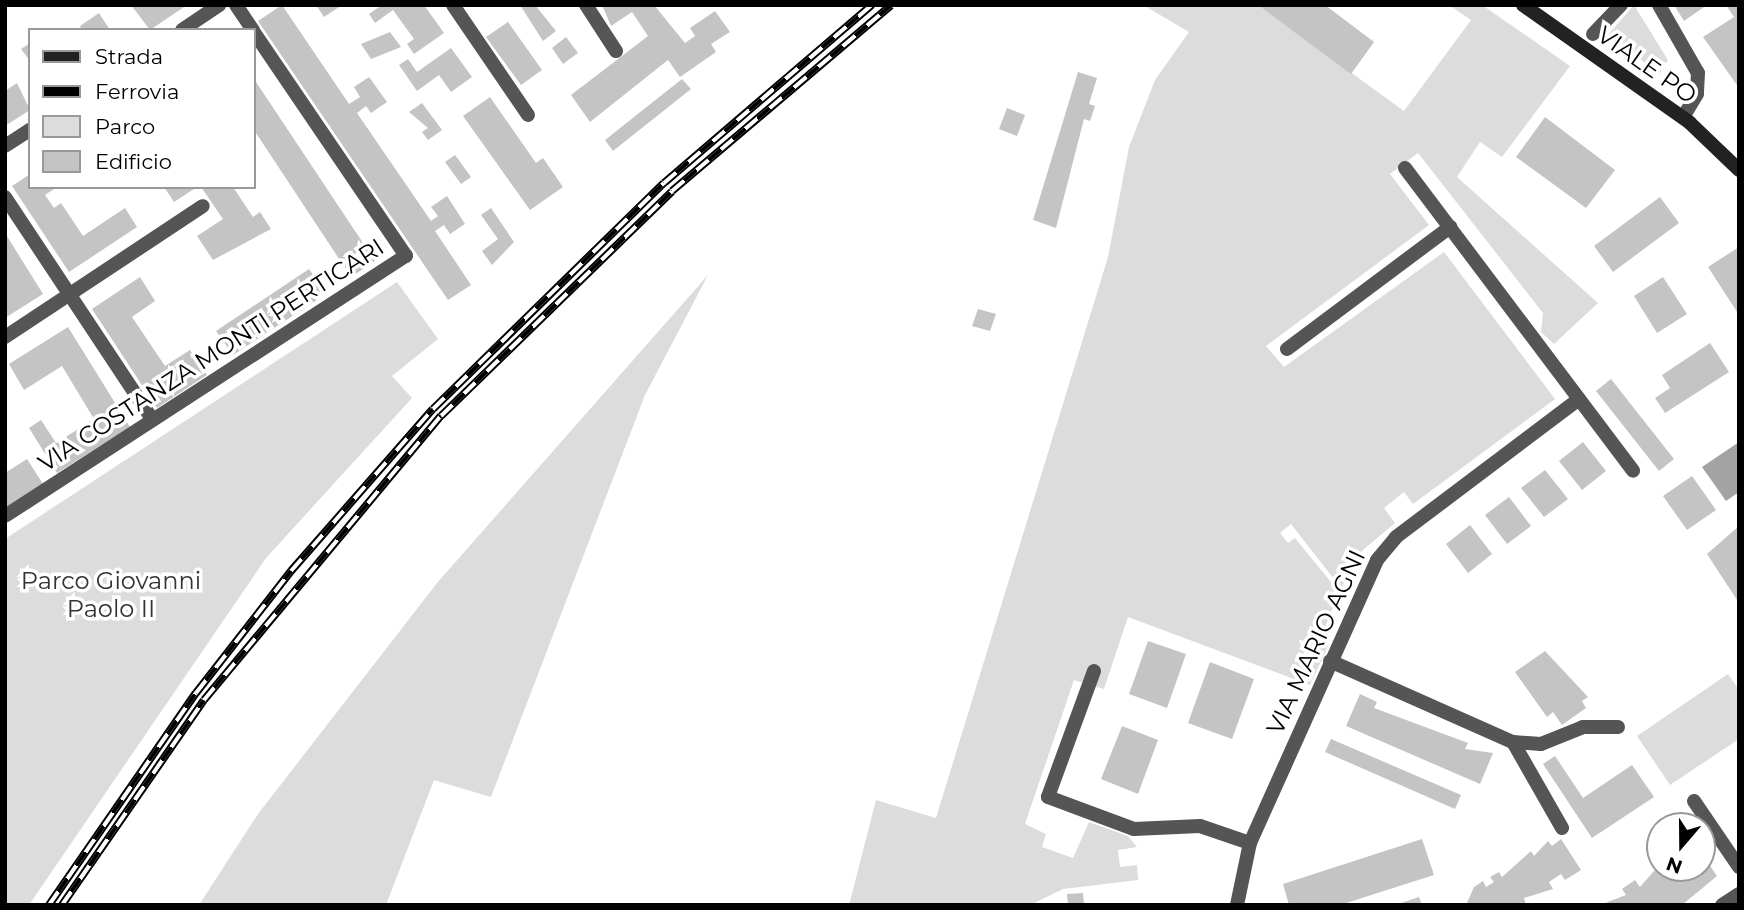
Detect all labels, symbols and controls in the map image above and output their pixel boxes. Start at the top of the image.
street label: VIALE PO [1592,20,1702,110]
legend [28,28,256,189]
text: Strada [95,44,163,69]
text: Ferrovia [95,79,179,104]
text: Parco [95,114,155,139]
text: Edificio [95,149,172,174]
street label: VIA COSTANZA MONTI PERTICARI [33,232,389,478]
street label: VIA MARIO AGNI [1261,545,1371,739]
park label: Parco Giovanni Paolo II [21,567,201,623]
north arrow [1646,812,1716,882]
text: N [1663,852,1685,879]

